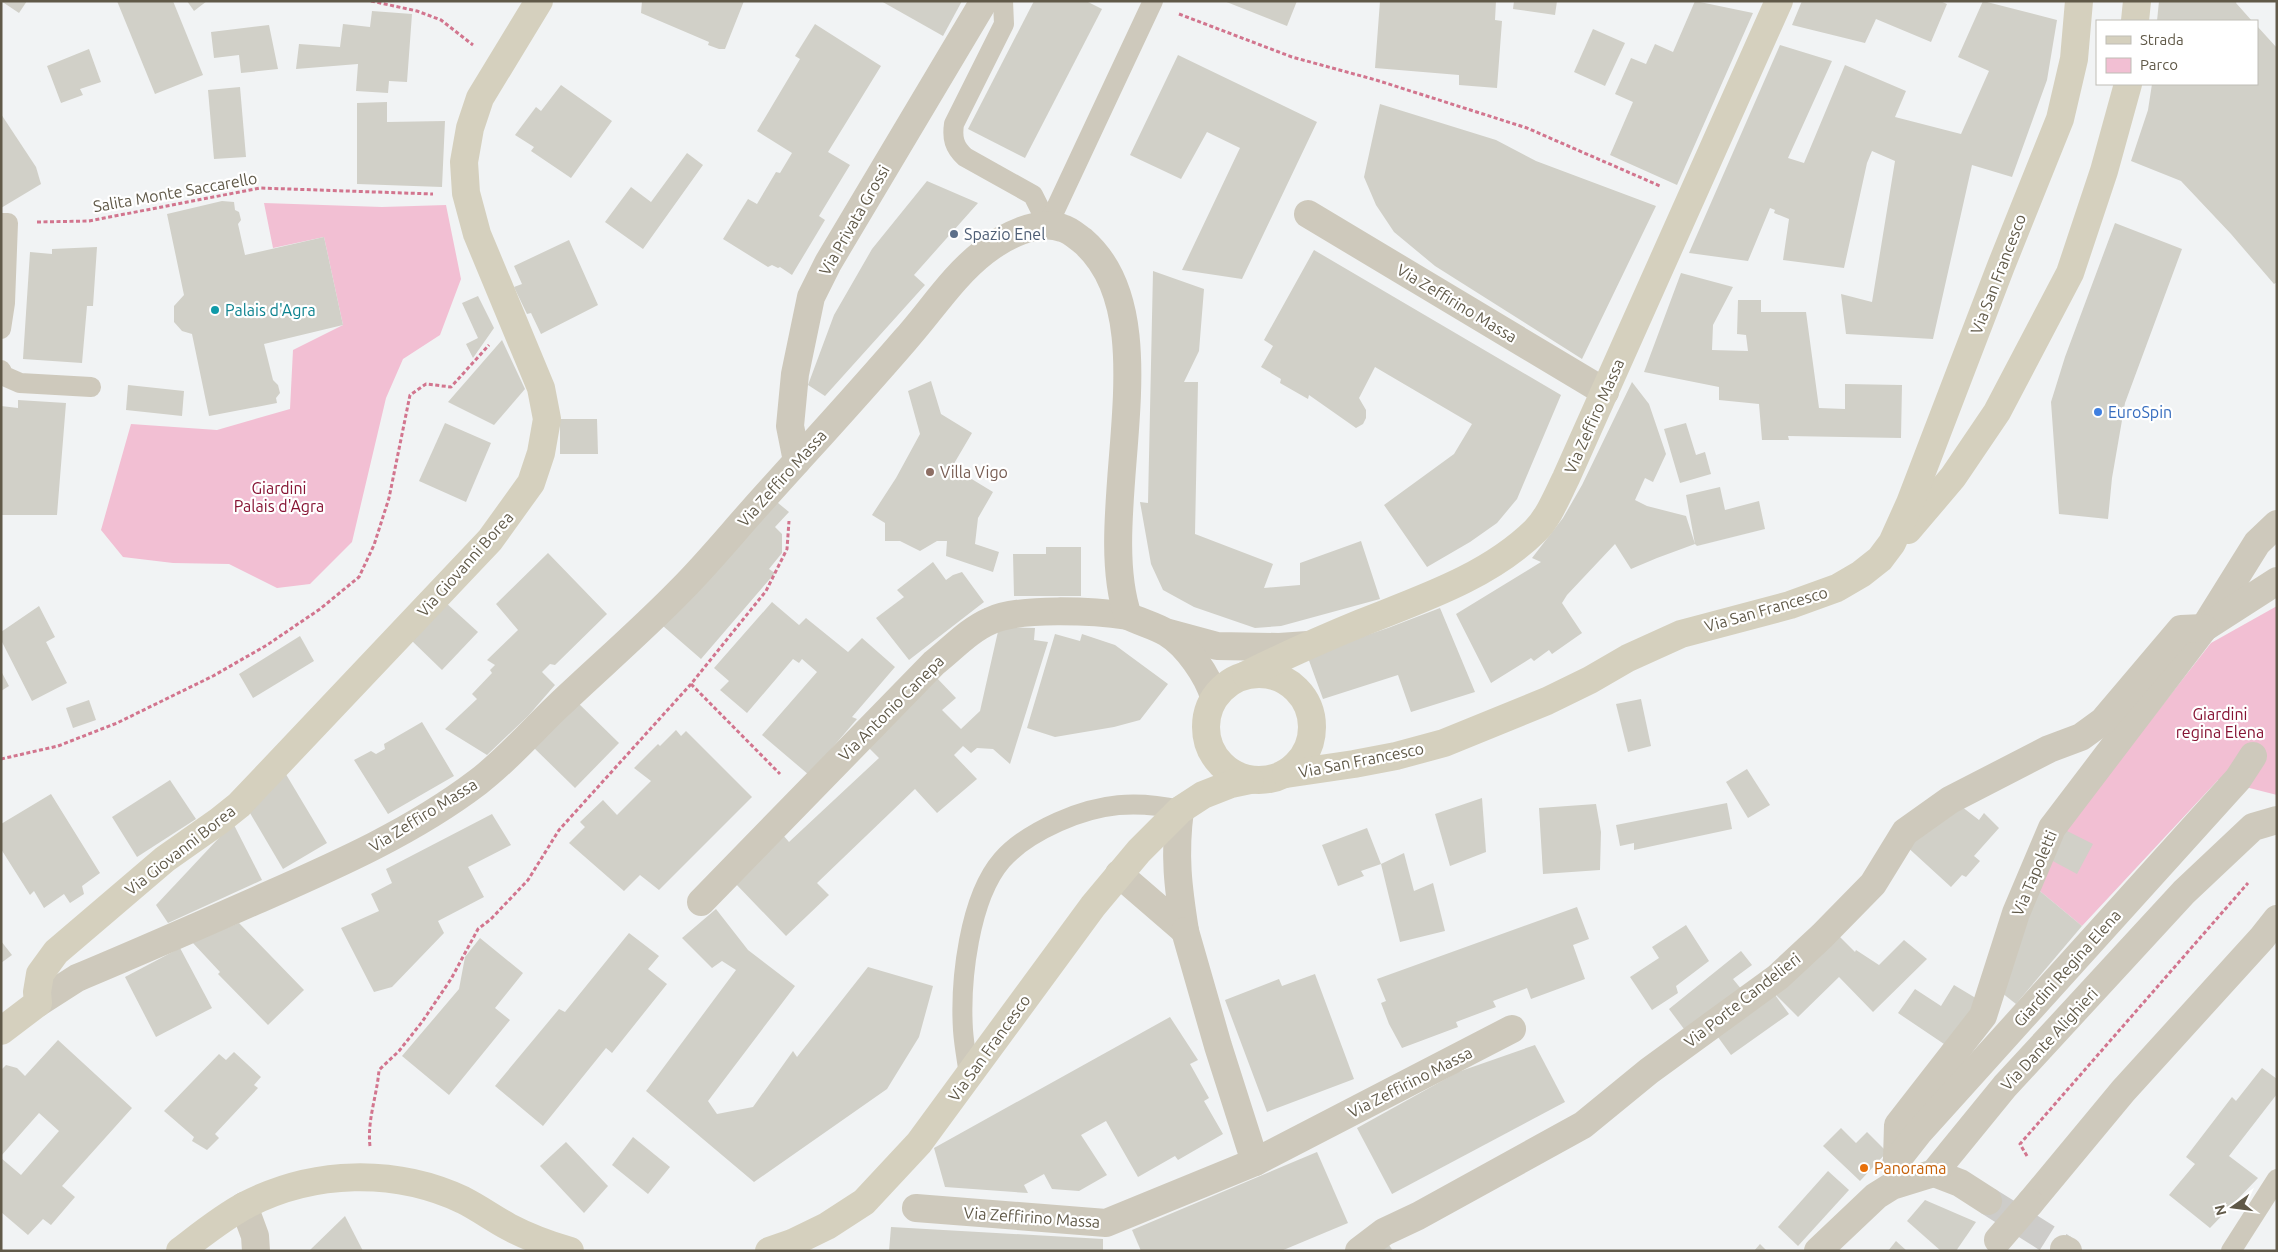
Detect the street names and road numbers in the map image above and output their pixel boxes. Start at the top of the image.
street label: Via Privata Grossi [815,162,893,278]
street label: Salita Monte Saccarello [92,169,258,215]
street label: Via San Francesco [1967,211,2029,337]
street label: Via Zeffirino Massa [1394,260,1520,346]
street label: Via Zeffiro Massa [1561,356,1627,476]
street label: Via Zeffiro Massa [734,426,830,530]
street label: Via Giovanni Borea [413,508,517,620]
street label: Via San Francesco [1702,583,1830,635]
street label: Via Antonio Canepa [835,652,947,764]
street label: Via San Francesco [1297,739,1425,781]
street label: Via Zeffiro Massa [366,775,480,855]
street label: Via Giovanni Borea [121,801,239,899]
street label: Via Tapoletti [2008,828,2060,918]
street label: Giardini Regina Elena [2010,906,2124,1030]
street label: Via Porte Candelieri [1680,949,1804,1051]
street label: Via Dante Alighieri [1997,984,2101,1094]
street label: Via San Francesco [944,991,1034,1105]
street label: Via Zeffirino Massa [1345,1043,1475,1121]
street label: Via Zeffirino Massa [963,1203,1101,1231]

